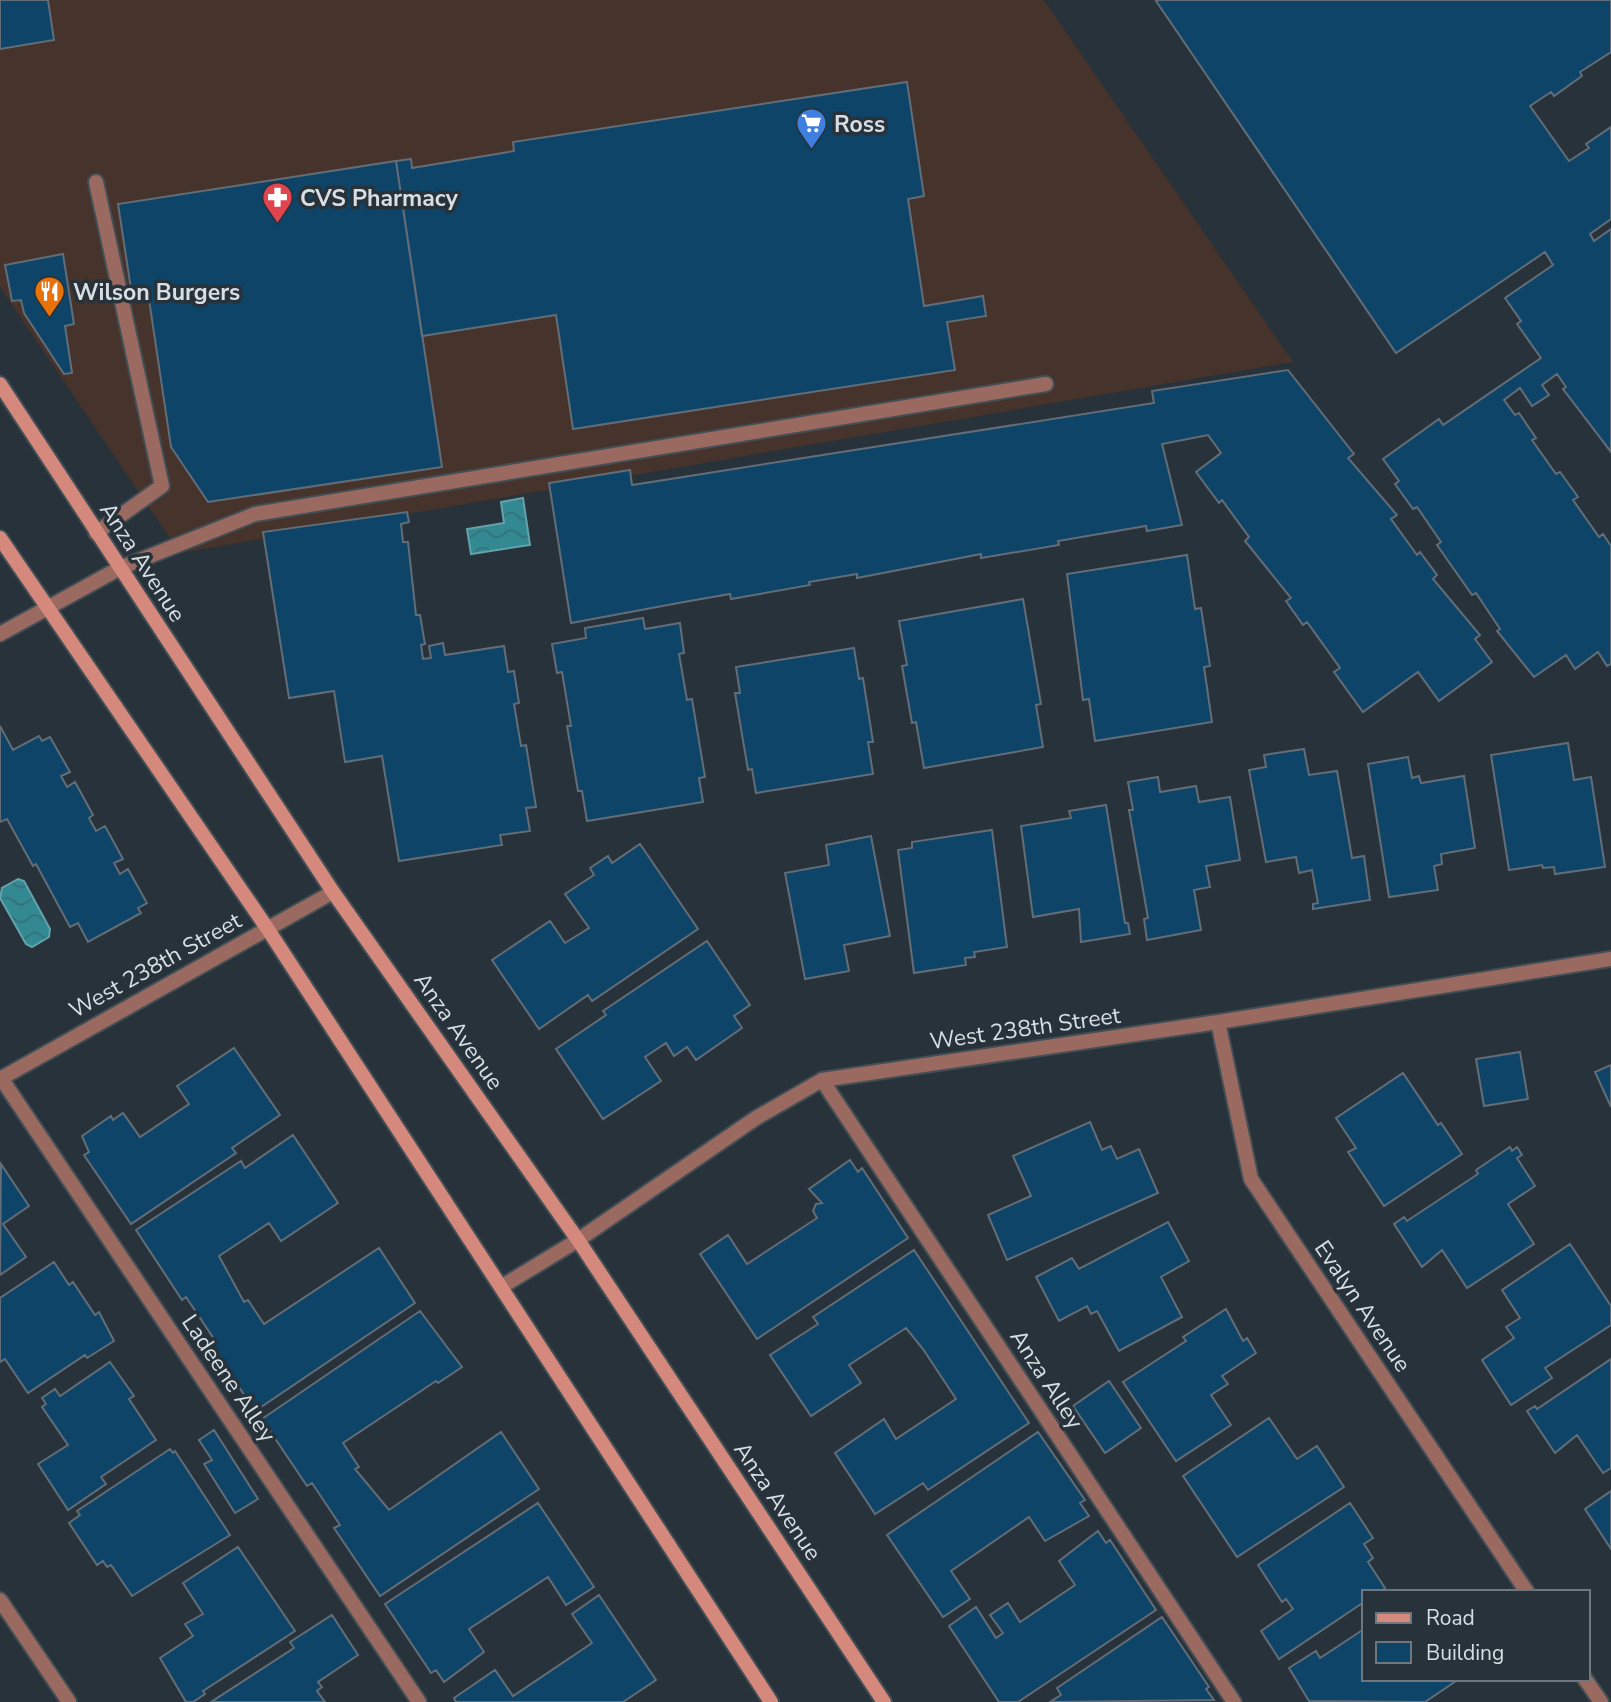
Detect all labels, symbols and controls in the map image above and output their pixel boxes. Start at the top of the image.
supermarket icon: Ross [794,107,828,151]
place label: Ross [834,109,885,140]
pharmacy icon: CVS Pharmacy [260,181,294,225]
place label: CVS Pharmacy [300,183,459,214]
restaurant icon: Wilson Burgers [33,275,67,319]
place label: Wilson Burgers [73,277,240,308]
street label: Anza Avenue [92,496,193,628]
street label: West 238th Street [64,905,248,1026]
street label: Anza Avenue [407,966,511,1096]
street label: West 238th Street [928,1000,1123,1057]
street label: Evalyn Avenue [1307,1234,1418,1378]
street label: Ladeene Alley [174,1308,283,1448]
street label: Anza Alley [1003,1324,1090,1435]
street label: Anza Avenue [727,1436,829,1567]
legend [1362,1590,1590,1681]
text: Road [1426,1604,1475,1632]
text: Building [1426,1639,1504,1667]

